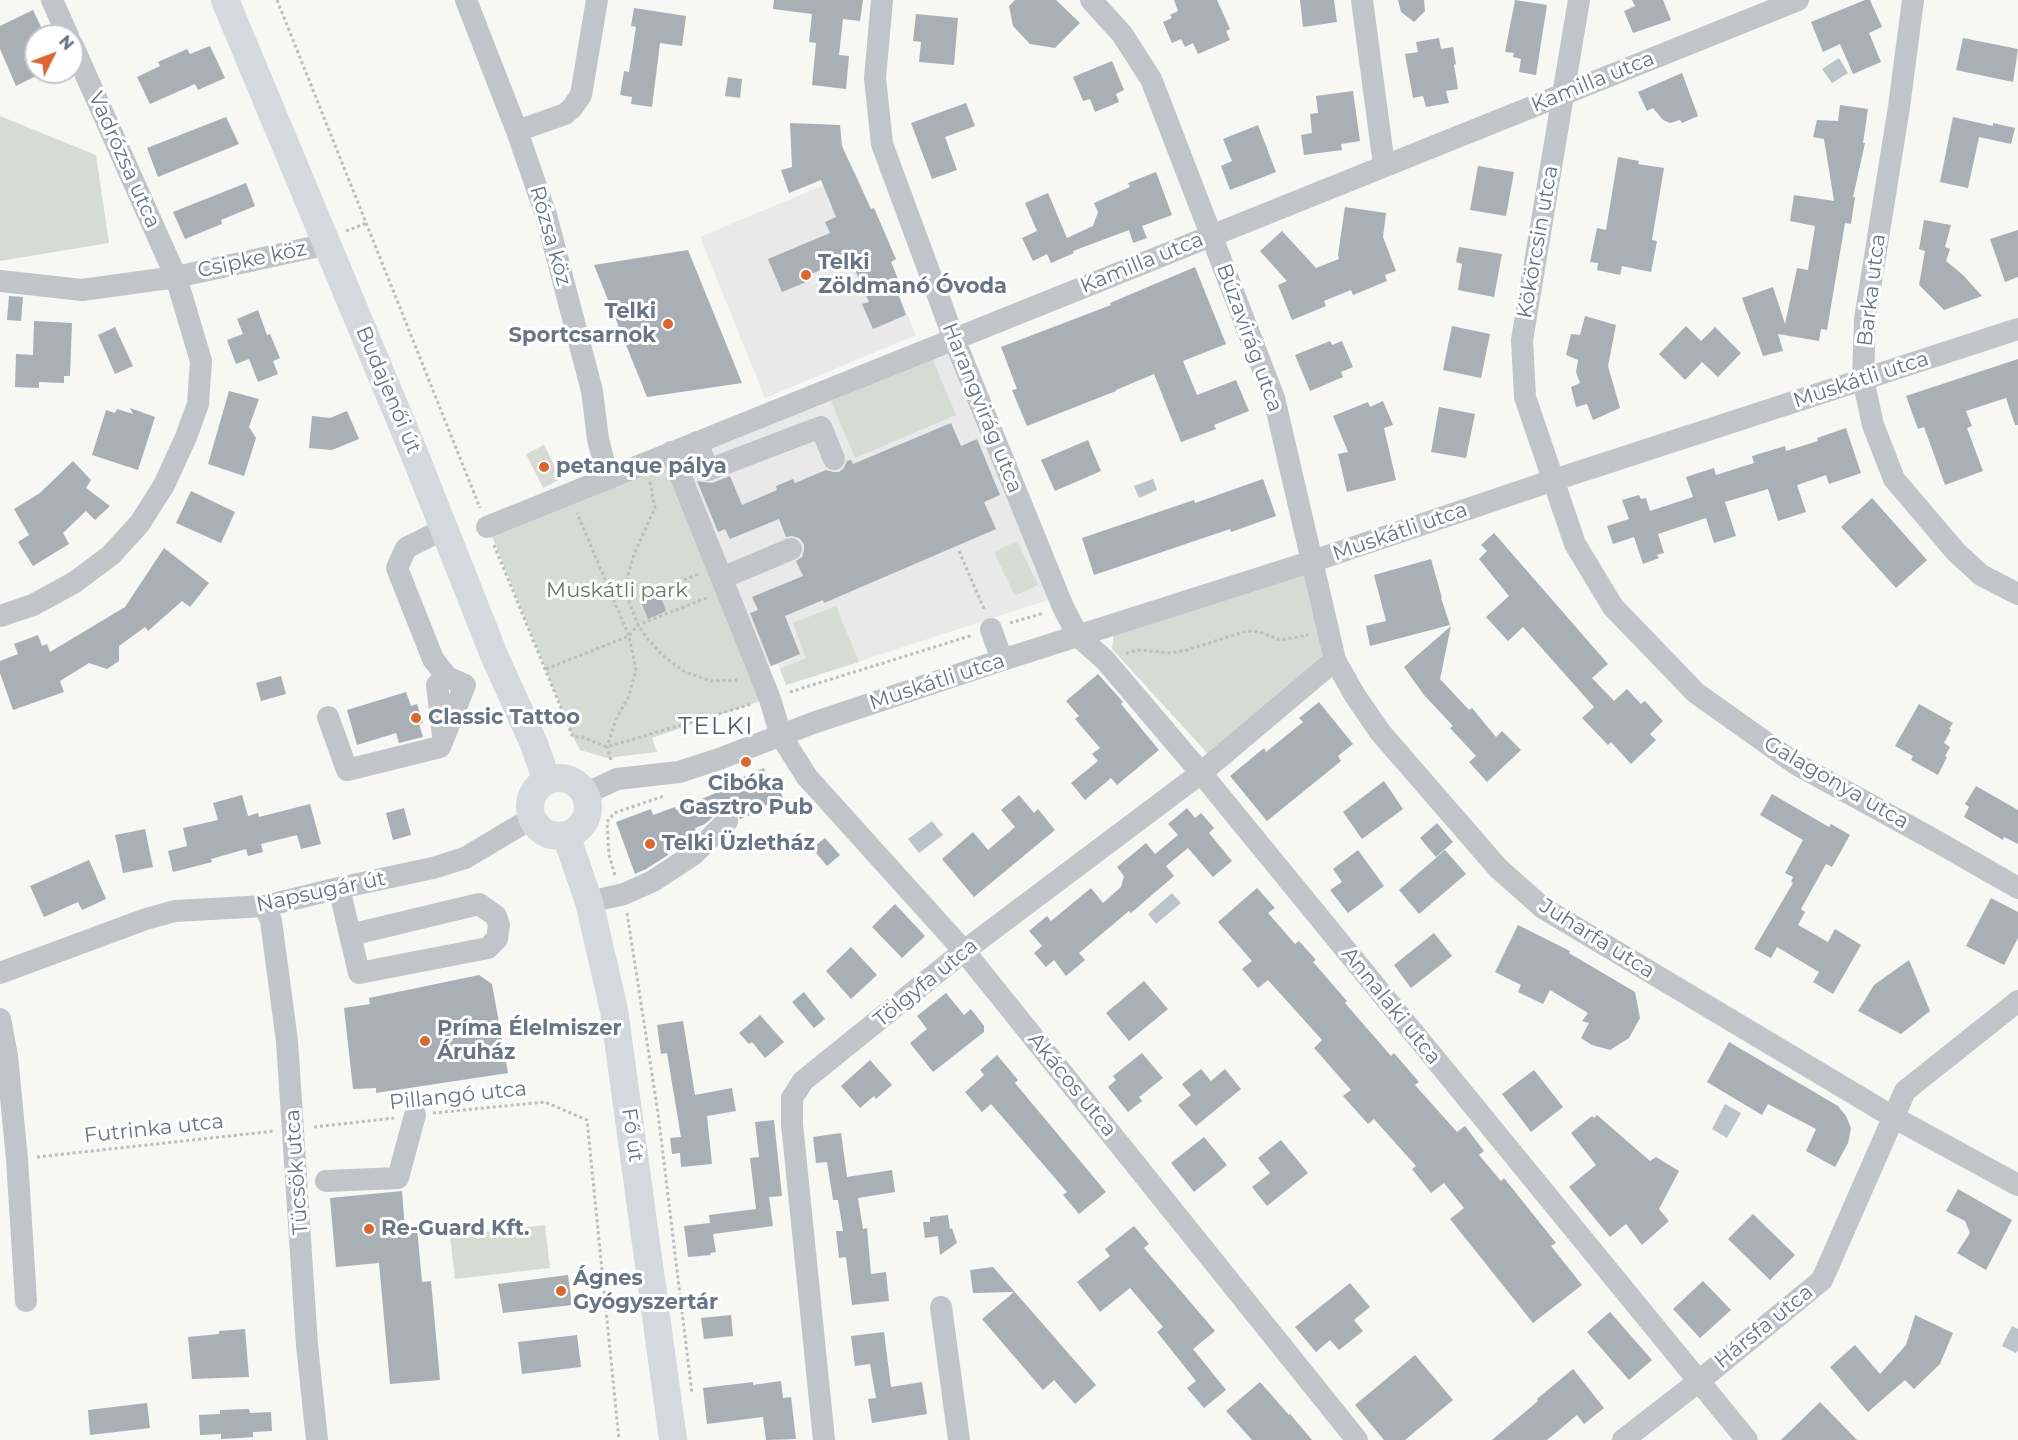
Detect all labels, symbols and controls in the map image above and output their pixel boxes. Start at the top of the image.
north arrow [24,24,84,84]
text: N [55,32,78,54]
street label: Kamilla utca [1528,46,1658,118]
street label: Vadrózsa utca [83,88,165,232]
street label: Kökörcsin utca [1512,164,1564,320]
street label: Rózsa köz [524,183,576,289]
street label: Kamilla utca [1077,227,1207,299]
street label: Barka utca [1853,232,1891,348]
street label: Csipke köz [195,236,309,284]
place label: Telki Zöldmanó Óvoda [818,250,1007,300]
street label: Búzavirág utca [1210,260,1288,416]
marker: Telki Zöldmanó Óvoda [799,268,813,282]
place label: Telki Sportcsarnok [509,299,656,349]
marker: Telki Sportcsarnok [661,317,675,331]
street label: Harangvirág utca [936,319,1028,497]
street label: Budajenői út [350,322,426,458]
street label: Muskátli utca [1790,346,1932,414]
place label: petanque pálya [556,454,727,480]
marker: petanque pálya [537,460,551,474]
street label: Muskátli utca [1329,497,1471,567]
park label: Muskátli park [546,578,688,604]
street label: Muskátli utca [866,648,1008,716]
place label: Classic Tattoo [428,705,580,731]
marker: Classic Tattoo [409,711,423,725]
district label: TELKI [678,713,754,741]
street label: Galagonya utca [1759,731,1913,835]
marker: Cibóka Gasztro Pub [739,755,753,769]
place label: Cibóka Gasztro Pub [679,771,813,821]
place label: Telki Üzletház [662,831,815,857]
marker: Telki Üzletház [643,837,657,851]
street label: Napsugár út [254,866,388,918]
street label: Juharfa utca [1535,894,1659,984]
street label: Tölgyfa utca [869,933,983,1033]
street label: Annalaki utca [1336,942,1446,1070]
place label: Príma Élelmiszer Áruház [437,1016,621,1066]
street label: Akácos utca [1022,1028,1122,1142]
marker: Príma Élelmiszer Áruház [418,1034,432,1048]
street label: Pillangó utca [388,1076,528,1116]
street label: Fő út [616,1106,648,1164]
street label: Tücsök utca [280,1108,314,1236]
street label: Futrinka utca [83,1109,225,1149]
place label: Re-Guard Kft. [381,1216,530,1242]
marker: Re-Guard Kft. [362,1222,376,1236]
place label: Ágnes Gyógyszertár [573,1266,718,1316]
street label: Hársfa utca [1710,1280,1818,1374]
marker: Ágnes Gyógyszertár [554,1284,568,1298]

